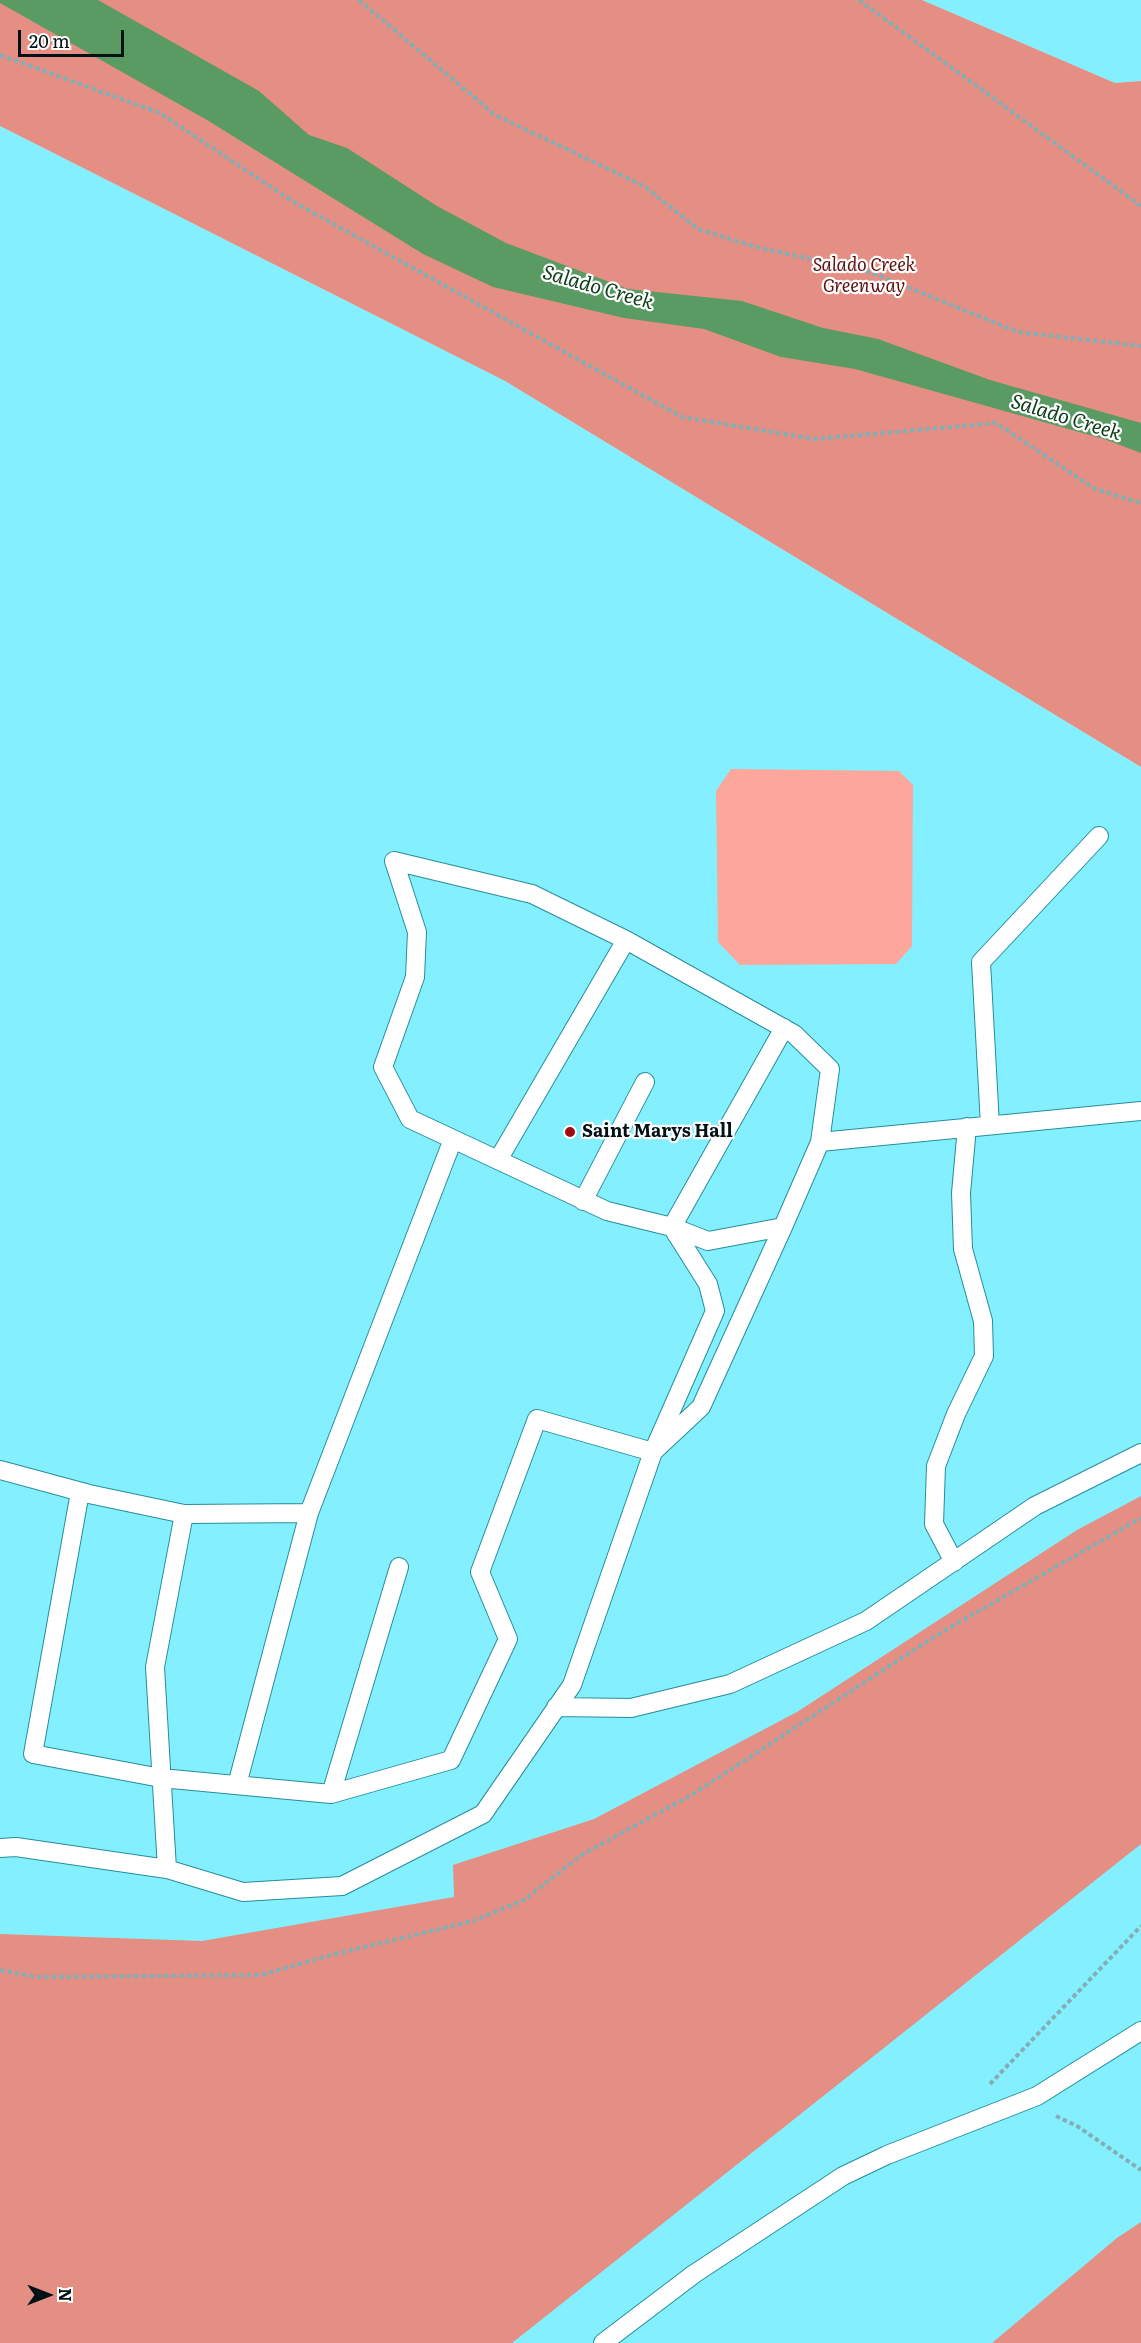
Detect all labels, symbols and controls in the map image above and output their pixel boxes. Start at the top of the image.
scale bar [21,18,128,56]
text: 20 m [29,27,70,54]
park label: Salado Creek Greenway [813,255,915,298]
water label: Salado Creek [540,261,656,315]
water label: Salado Creek [1008,390,1124,446]
place label: Saint Marys Hall [582,1121,733,1143]
marker: Saint Marys Hall [563,1125,577,1139]
north arrow [18,2265,78,2325]
text: N [54,2288,78,2302]

